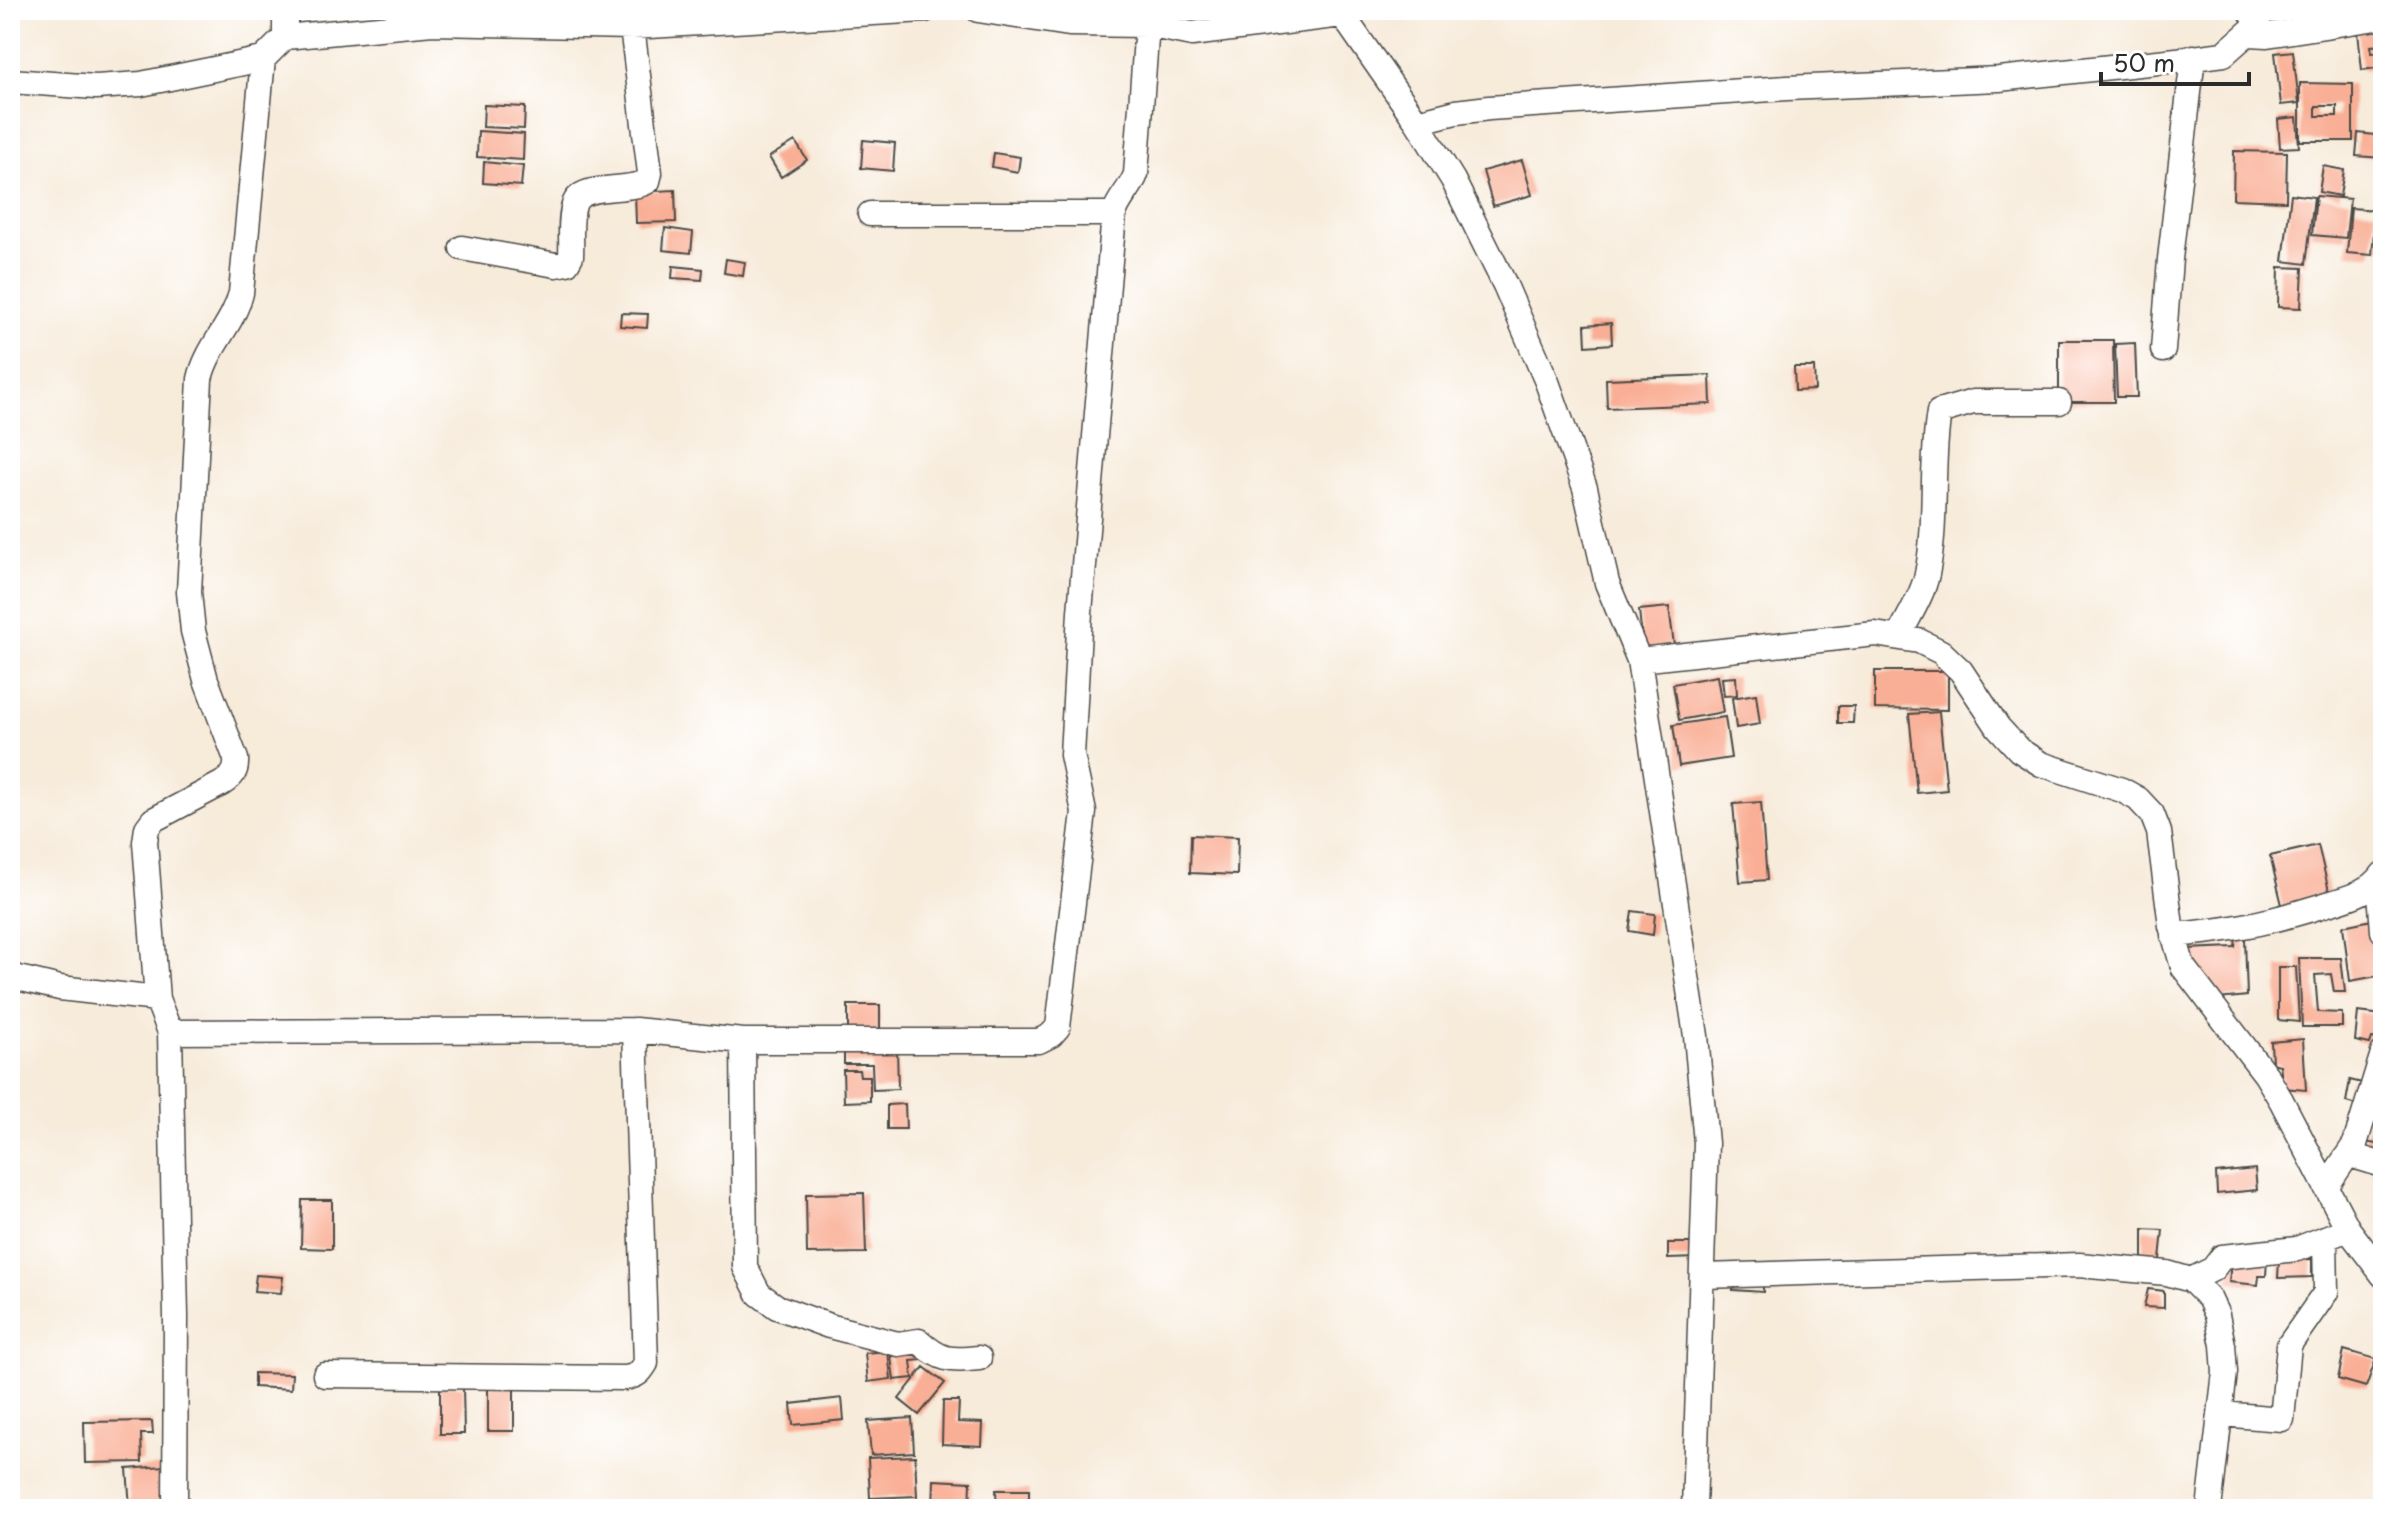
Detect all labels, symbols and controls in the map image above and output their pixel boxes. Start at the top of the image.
scale bar [2101,36,2249,86]
text: 50 m [2113,44,2175,80]

